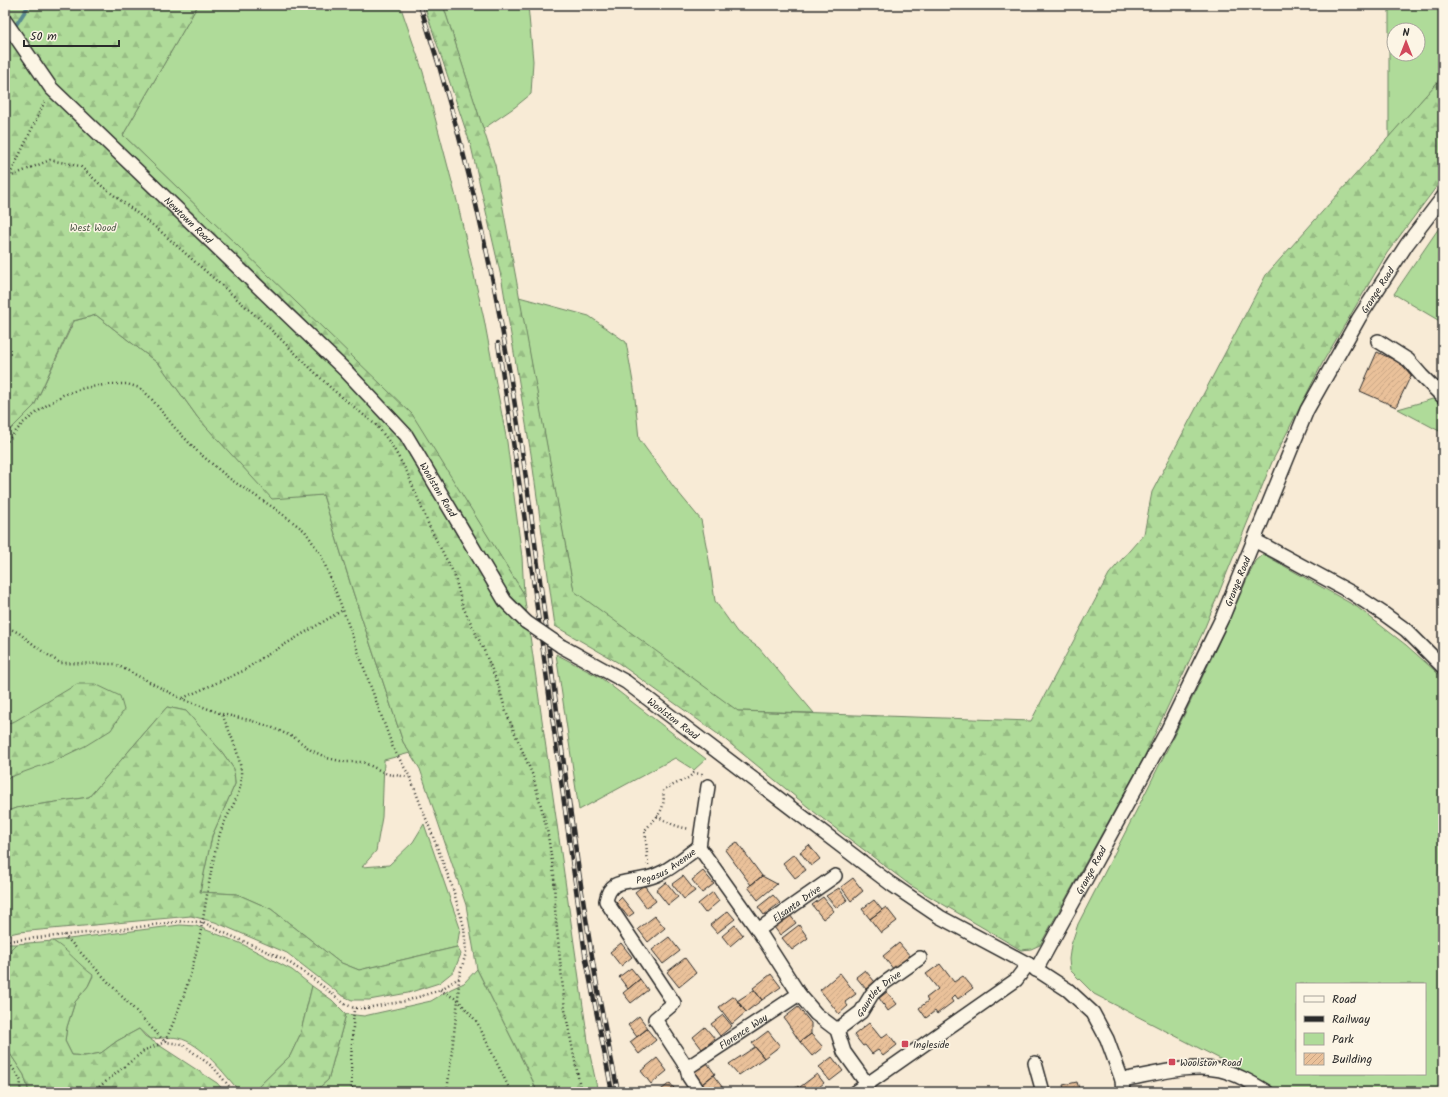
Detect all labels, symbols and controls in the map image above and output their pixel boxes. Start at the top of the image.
scale bar [24,22,119,48]
north arrow [1386,22,1426,62]
text: N [1403,24,1410,42]
text: 50 m [30,27,57,46]
street label: Newtown Road [160,193,217,249]
park label: West Wood [70,220,117,236]
street label: Grange Road [1357,263,1400,317]
street label: Woolston Road [415,459,461,521]
street label: Grange Road [1221,553,1256,609]
street label: Woolston Road [644,694,703,745]
street label: Grange Road [1072,843,1112,898]
street label: Pegasus Avenue [635,844,700,889]
street label: Elsanta Drive [769,881,825,926]
street label: Gauntlet Drive [853,966,905,1022]
legend [1296,983,1426,1075]
text: Road [1332,990,1357,1009]
street label: Florence Way [716,1010,771,1054]
text: Railway [1332,1010,1370,1029]
text: Park [1332,1030,1354,1049]
place label: Ingleside [913,1037,950,1053]
marker: Ingleside [900,1039,910,1049]
text: Building [1332,1050,1372,1069]
place label: Woolston Road [1180,1055,1242,1071]
marker: Woolston Road [1167,1057,1177,1067]

